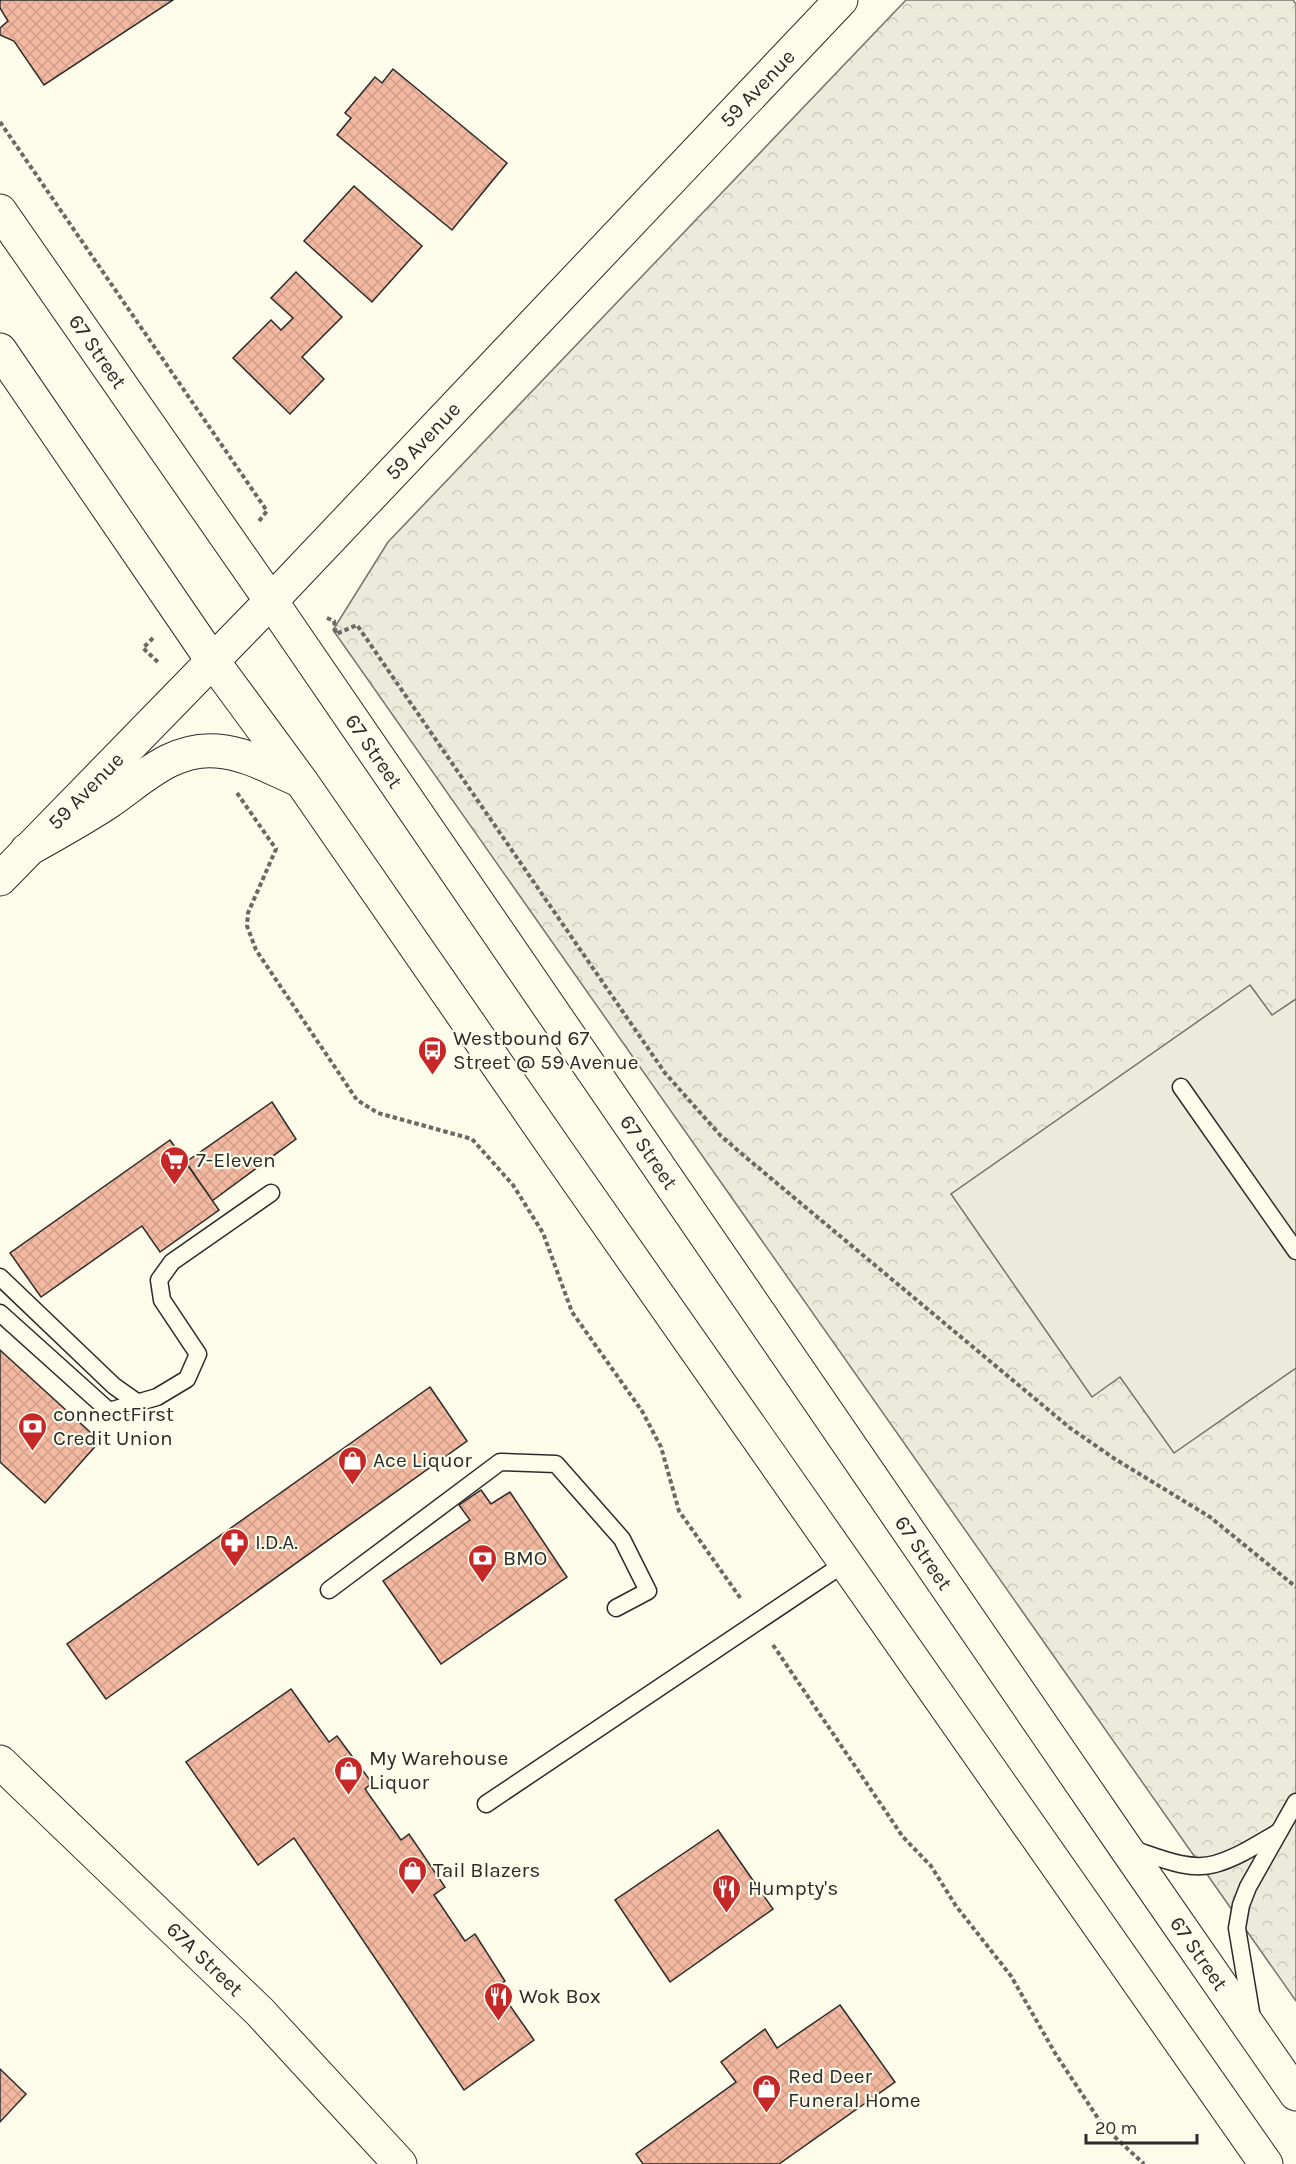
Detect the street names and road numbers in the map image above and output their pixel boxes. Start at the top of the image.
street label: 59 Avenue [715,44,800,132]
street label: 67 Street [64,310,132,393]
street label: 59 Avenue [380,397,465,485]
street label: 67 Street [340,710,408,793]
street label: 59 Avenue [43,747,129,834]
street label: 67 Street [615,1110,683,1194]
street label: 67 Street [890,1511,957,1595]
street label: 67 Street [1165,1912,1233,1995]
street label: 67A Street [162,1917,248,2001]

